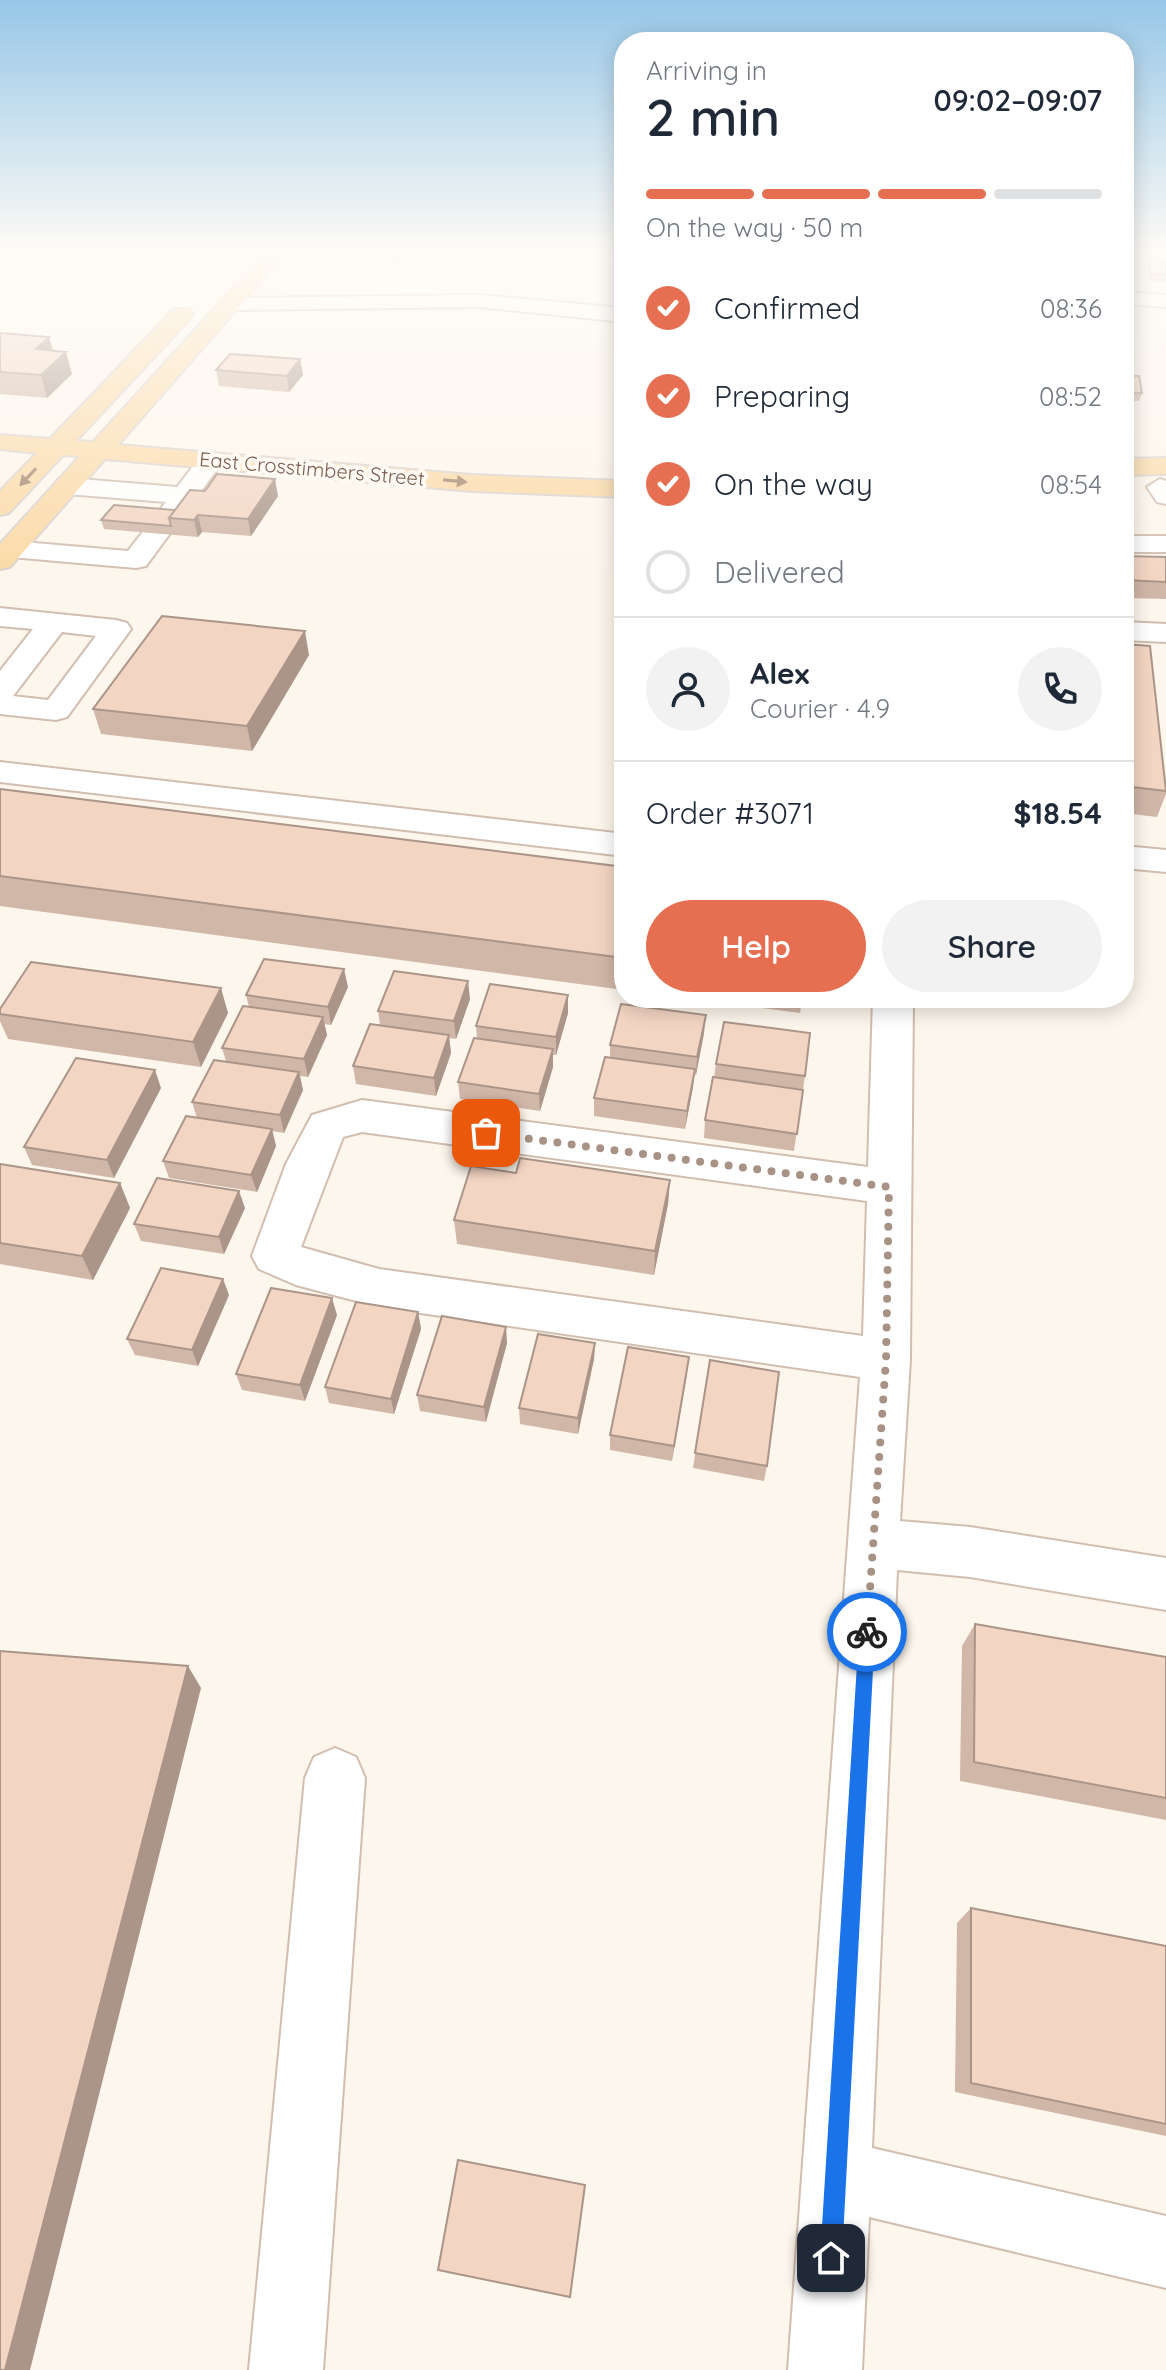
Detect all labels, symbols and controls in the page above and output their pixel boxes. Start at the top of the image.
text: Arriving in [646,54,767,87]
text: 09:02–09:07 [933,81,1102,119]
text: 2 min [646,84,780,149]
text: On the way · 50 m [646,211,863,244]
icon: check [646,286,690,330]
text: Confirmed [714,289,860,327]
text: 08:36 [1040,292,1102,325]
icon: check [646,374,690,418]
text: Preparing [714,377,850,415]
text: 08:52 [1039,380,1102,413]
street label: East Crosstimbers Street [198,446,426,491]
icon: check [646,462,690,506]
text: On the way [714,465,873,503]
one-way arrow [19,467,37,486]
text: 08:54 [1040,468,1102,501]
one-way arrow [443,475,468,488]
text: Delivered [714,553,845,591]
button: person [646,647,730,731]
button: phone [1018,647,1102,731]
text: Alex [750,654,809,692]
text: Courier · 4.9 [750,692,890,725]
text: Order #3071 [646,794,814,832]
text: $18.54 [1014,794,1102,832]
button: Help [646,900,866,992]
button: Share [882,900,1102,992]
pin [452,1099,520,1167]
icon: bag [464,1111,508,1155]
courier [827,1592,907,1672]
icon: bike [845,1610,889,1654]
pin [797,2224,865,2292]
icon: home [809,2236,853,2280]

